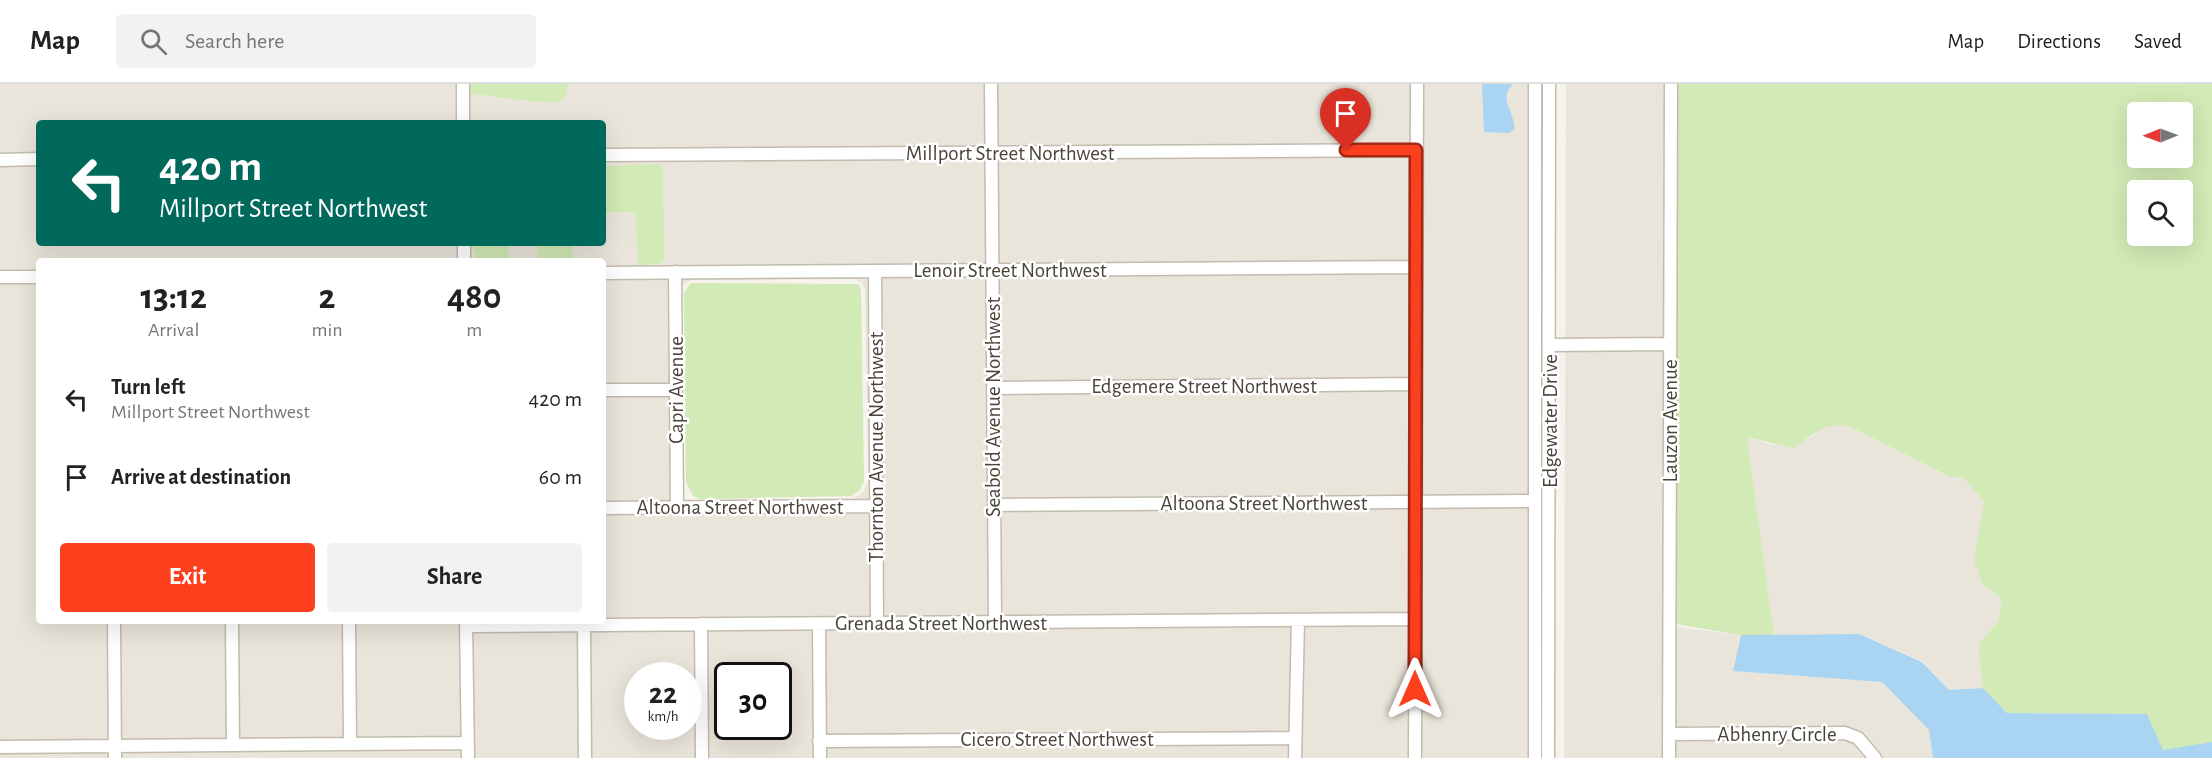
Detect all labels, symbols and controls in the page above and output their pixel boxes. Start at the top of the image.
search box [116,14,536,68]
icon: search [137,25,170,58]
text: Map [30,27,80,55]
text: Search here [185,30,284,52]
text: Map [1948,31,1984,52]
text: Directions [2017,31,2101,52]
text: Saved [2134,31,2182,52]
pin [1320,88,1371,150]
icon: arrive [1329,97,1362,130]
north arrow [2127,102,2193,168]
map controls [2127,102,2193,246]
street label: Millport Street Northwest [906,143,1115,164]
icon: left [60,144,138,222]
text: 420 m [159,146,262,188]
button: search [2127,180,2193,246]
text: Millport Street Northwest [159,195,427,222]
street label: Lenoir Street Northwest [913,260,1107,281]
text: 13:12 [140,279,207,315]
text: 2 [319,279,335,315]
text: 480 [447,279,502,315]
street label: Seabold Avenue Northwest [983,297,1004,517]
text: Arrival [148,320,199,340]
text: min [311,320,343,340]
text: m [466,320,482,340]
street label: Thornton Avenue Northwest [866,332,887,562]
street label: Capri Avenue [666,336,687,444]
street label: Edgewater Drive [1540,354,1561,488]
street label: Lauzon Avenue [1660,359,1681,483]
text: Turn left [111,376,185,398]
street label: Edgemere Street Northwest [1091,376,1317,397]
icon: left [60,383,93,416]
text: 420 m [529,388,582,410]
text: Millport Street Northwest [111,402,310,422]
icon: arrive [60,461,93,494]
text: Arrive at destination [111,466,291,488]
text: 60 m [539,466,582,488]
street label: Altoona Street Northwest [1160,493,1368,514]
street label: Altoona Street Northwest [636,497,844,518]
button: Exit [60,543,315,612]
button: Share [327,543,582,612]
street label: Grenada Street Northwest [835,613,1047,634]
position arrow [1383,657,1447,721]
speed limit sign: 30 [714,662,792,740]
text: 22 [649,679,677,709]
text: km/h [648,709,678,724]
street label: Abhenry Circle [1717,724,1837,745]
street label: Cicero Street Northwest [960,729,1154,750]

